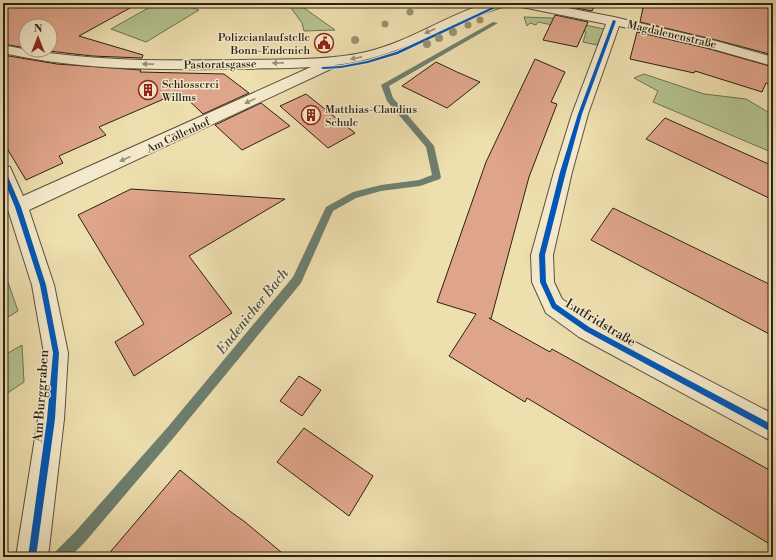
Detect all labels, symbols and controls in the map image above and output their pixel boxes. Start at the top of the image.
north arrow [18,18,58,58]
street label: Magdalenenstraße [626,18,718,52]
text: N [34,22,43,36]
one-way arrow [424,28,436,34]
place label: Polizeianlaufstelle Bonn-Endenich [218,31,310,58]
public building icon: Polizeianlaufstelle Bonn-Endenich [313,32,335,54]
one-way arrow [349,55,362,61]
street label: Pastoratsgasse [183,57,257,73]
one-way arrow [271,60,284,66]
one-way arrow [141,61,154,67]
place label: Schlosserei Willms [161,78,219,105]
building icon: Schlosserei Willms [137,79,159,101]
one-way arrow [244,98,256,104]
place label: Matthias-Claudius Schule [325,103,417,130]
building icon: Matthias-Claudius Schule [300,104,322,126]
street label: Am Cöllenhof [144,115,213,157]
one-way arrow [120,156,131,162]
water label: Endenicher Bach [212,265,293,359]
street label: Lutfridstraße [562,296,639,350]
street label: Am Burggraben [30,349,52,444]

